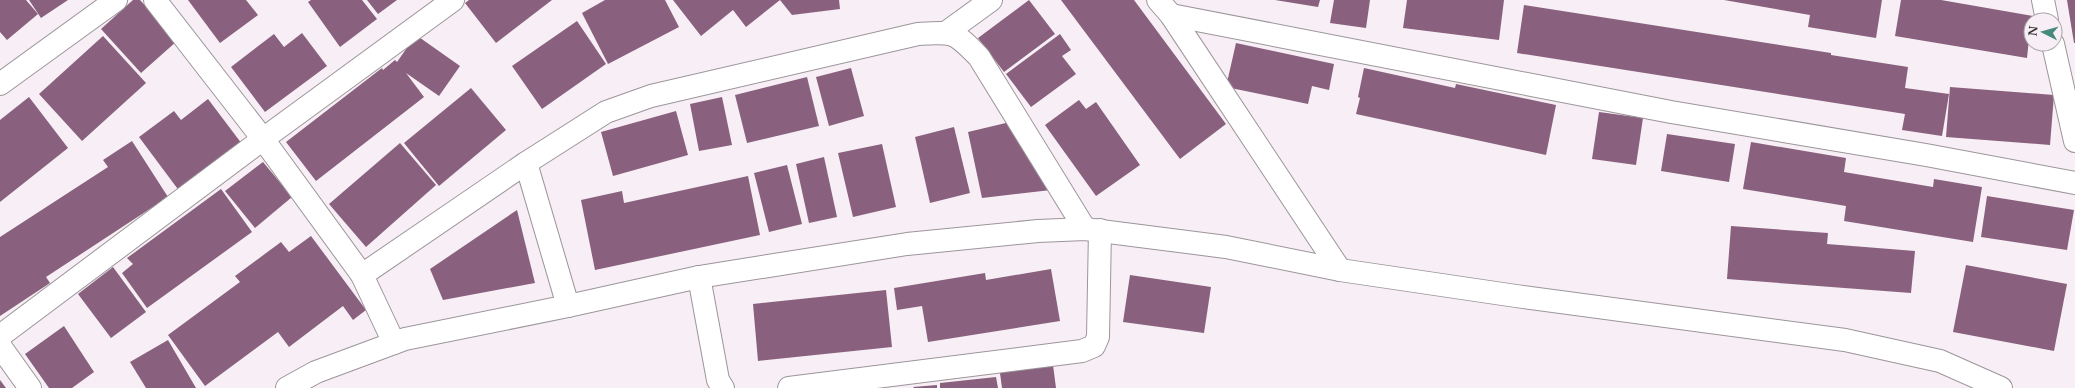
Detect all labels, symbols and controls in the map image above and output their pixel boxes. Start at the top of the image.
north arrow [2023,12,2063,52]
text: N [2026,24,2041,37]

